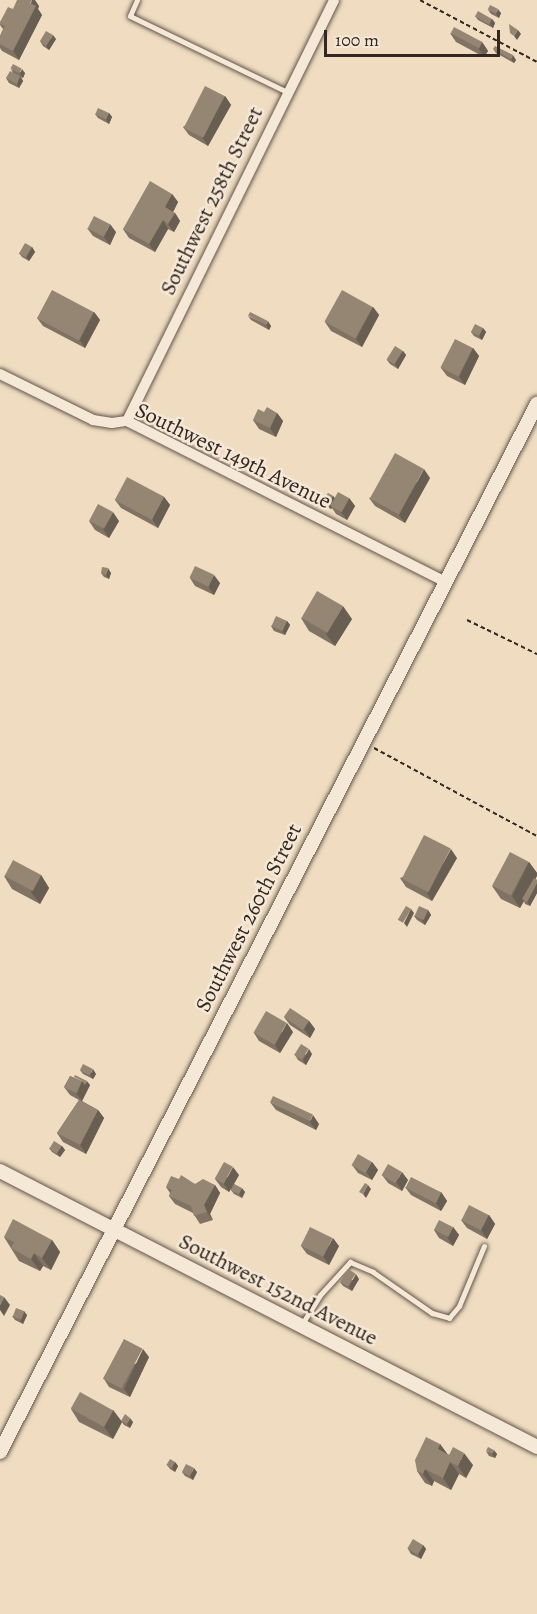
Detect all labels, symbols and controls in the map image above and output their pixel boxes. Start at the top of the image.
scale bar [327,18,502,56]
text: 100 m [335,28,379,52]
street label: Southwest 258th Street [155,103,269,299]
street label: Southwest 149th Avenue [131,397,335,515]
street label: Southwest 260th Street [190,819,308,1017]
street label: Southwest 152nd Avenue [174,1228,382,1352]

